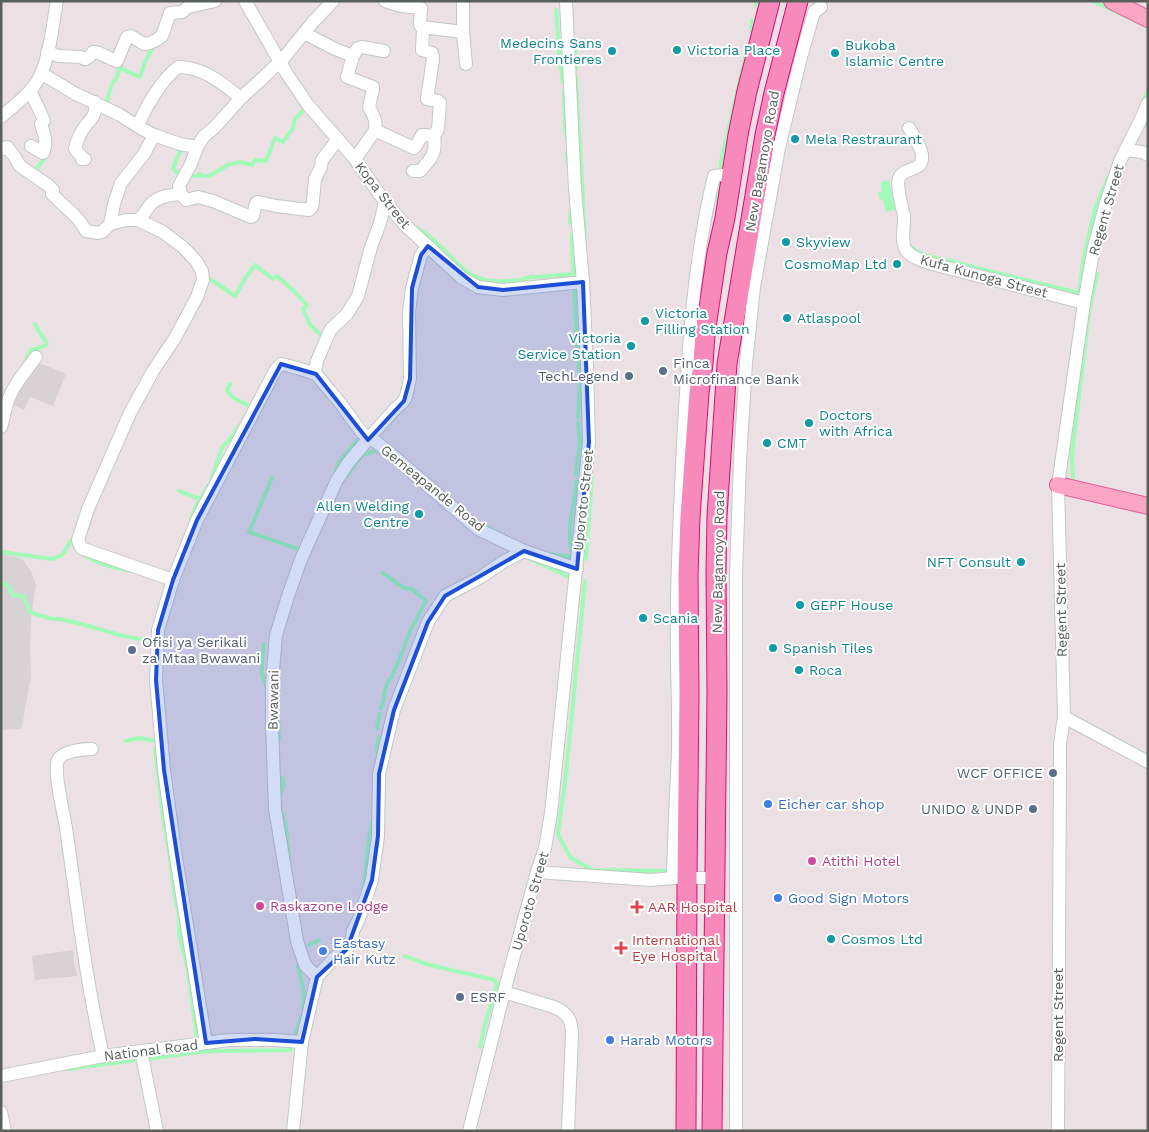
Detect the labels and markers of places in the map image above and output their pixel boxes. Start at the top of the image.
place label: Medecins Sans Frontieres [500,35,602,67]
place label: Bukoba Islamic Centre [845,37,944,69]
place label: Victoria Place [687,42,780,58]
marker: Victoria Place [671,44,683,56]
marker: Medecins Sans Frontieres [606,45,618,57]
marker: Bukoba Islamic Centre [829,47,841,59]
place label: Mela Restraurant [805,131,922,147]
marker: Mela Restraurant [789,133,801,145]
place label: Skyview [796,234,851,250]
marker: Skyview [780,236,792,248]
place label: CosmoMap Ltd [784,256,887,272]
marker: CosmoMap Ltd [891,258,903,270]
place label: Victoria Filling Station [655,305,750,337]
place label: Atlaspool [797,310,862,326]
marker: Atlaspool [781,312,793,324]
marker: Victoria Filling Station [639,315,651,327]
place label: Victoria Service Station [517,330,621,362]
marker: Victoria Service Station [625,340,637,352]
place label: Finca Microfinance Bank [673,355,799,387]
marker: Finca Microfinance Bank [657,365,669,377]
place label: TechLegend [538,368,619,384]
marker: TechLegend [623,370,635,382]
place label: Doctors with Africa [819,407,893,439]
marker: Doctors with Africa [803,417,815,429]
place label: CMT [777,435,808,451]
marker: CMT [761,437,773,449]
place label: Allen Welding Centre [316,498,410,530]
marker: Allen Welding Centre [413,508,425,520]
place label: NFT Consult [927,554,1011,570]
marker: NFT Consult [1015,556,1027,568]
place label: GEPF House [810,597,893,613]
marker: GEPF House [794,599,806,611]
place label: Scania [653,610,698,626]
marker: Scania [637,612,649,624]
place label: Ofisi ya Serikali za Mtaa Bwawani [142,634,260,666]
place label: Spanish Tiles [783,640,873,656]
marker: Spanish Tiles [767,642,779,654]
marker: Ofisi ya Serikali za Mtaa Bwawani [126,644,138,656]
place label: Roca [809,662,842,678]
marker: Roca [793,664,805,676]
place label: WCF OFFICE [957,765,1043,781]
marker: WCF OFFICE [1047,767,1059,779]
place label: Eicher car shop [778,796,885,812]
marker: Eicher car shop [762,798,774,810]
place label: UNIDO & UNDP [921,801,1023,817]
marker: UNIDO & UNDP [1027,803,1039,815]
place label: Atithi Hotel [822,853,901,869]
marker: Atithi Hotel [806,855,818,867]
place label: Good Sign Motors [788,890,909,906]
marker: Good Sign Motors [772,892,784,904]
place label: Raskazone Lodge [270,898,388,914]
place label: AAR Hospital [648,899,738,915]
marker: Raskazone Lodge [254,900,266,912]
marker: AAR Hospital [630,900,644,914]
place label: Cosmos Ltd [841,931,923,947]
place label: International Eye Hospital [632,932,720,964]
marker: Cosmos Ltd [825,933,837,945]
place label: Eastasy Hair Kutz [333,935,396,967]
marker: International Eye Hospital [614,941,628,955]
marker: Eastasy Hair Kutz [317,945,329,957]
place label: ESRF [470,989,506,1005]
marker: ESRF [454,991,466,1003]
place label: Harab Motors [620,1032,712,1048]
marker: Harab Motors [604,1034,616,1046]

